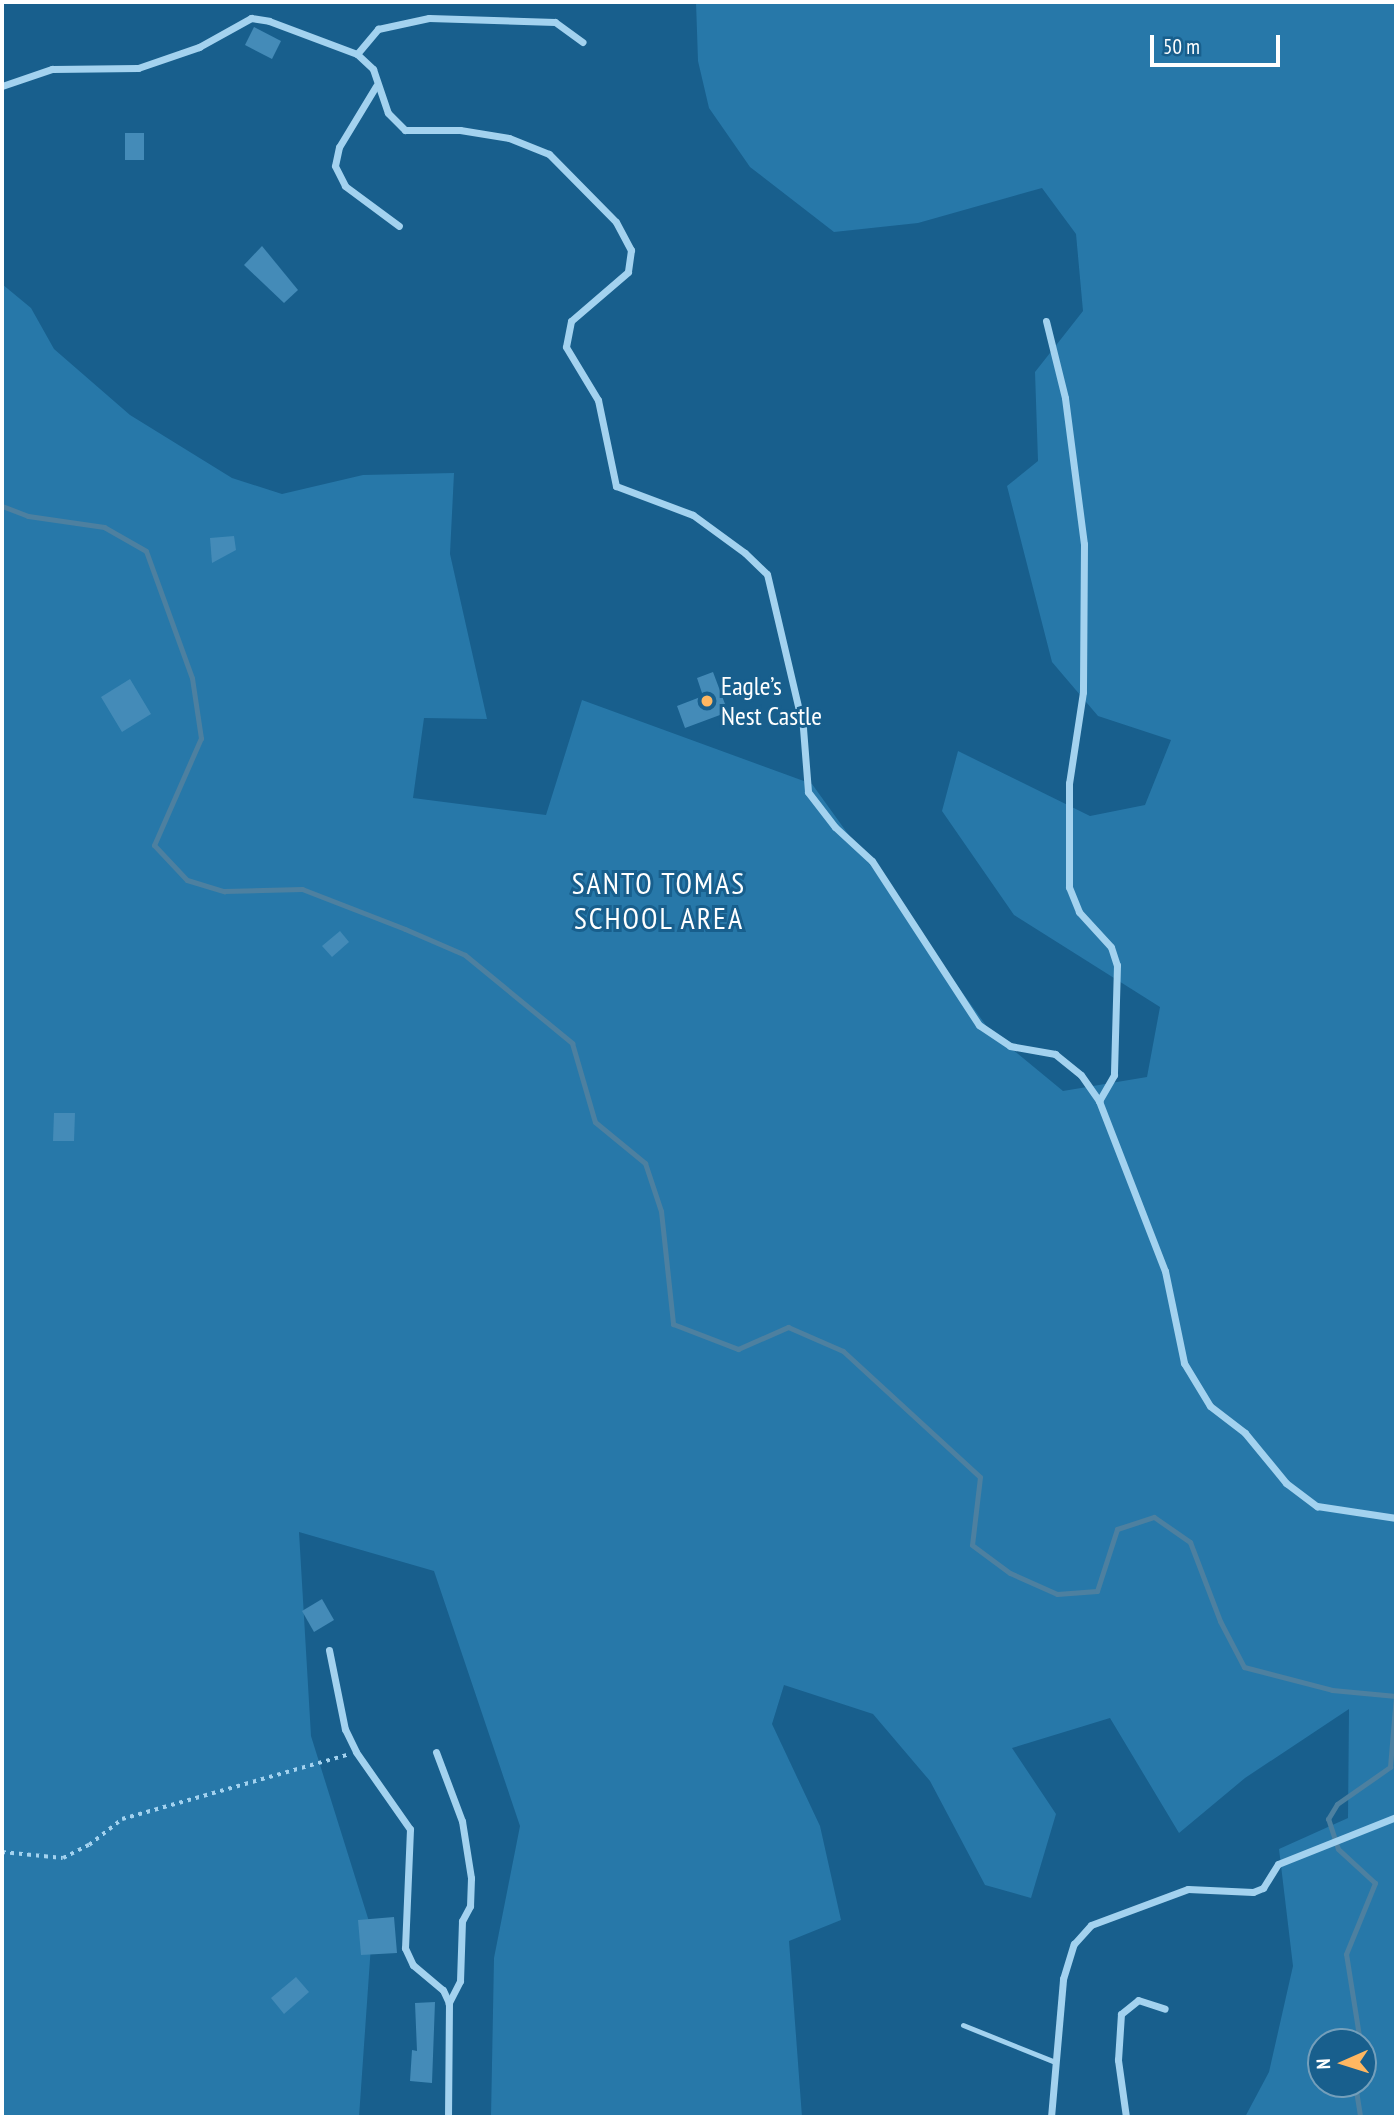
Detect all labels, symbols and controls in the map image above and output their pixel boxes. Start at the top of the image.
scale bar [1153,21,1282,65]
text: 50 m [1163,33,1200,60]
place label: Eagle’s Nest Castle [721,670,822,732]
marker: Eagle’s Nest Castle [699,693,715,709]
district label: SANTO TOMAS SCHOOL AREA [573,865,745,936]
north arrow [1307,2028,1377,2098]
text: N [1311,2058,1335,2070]

